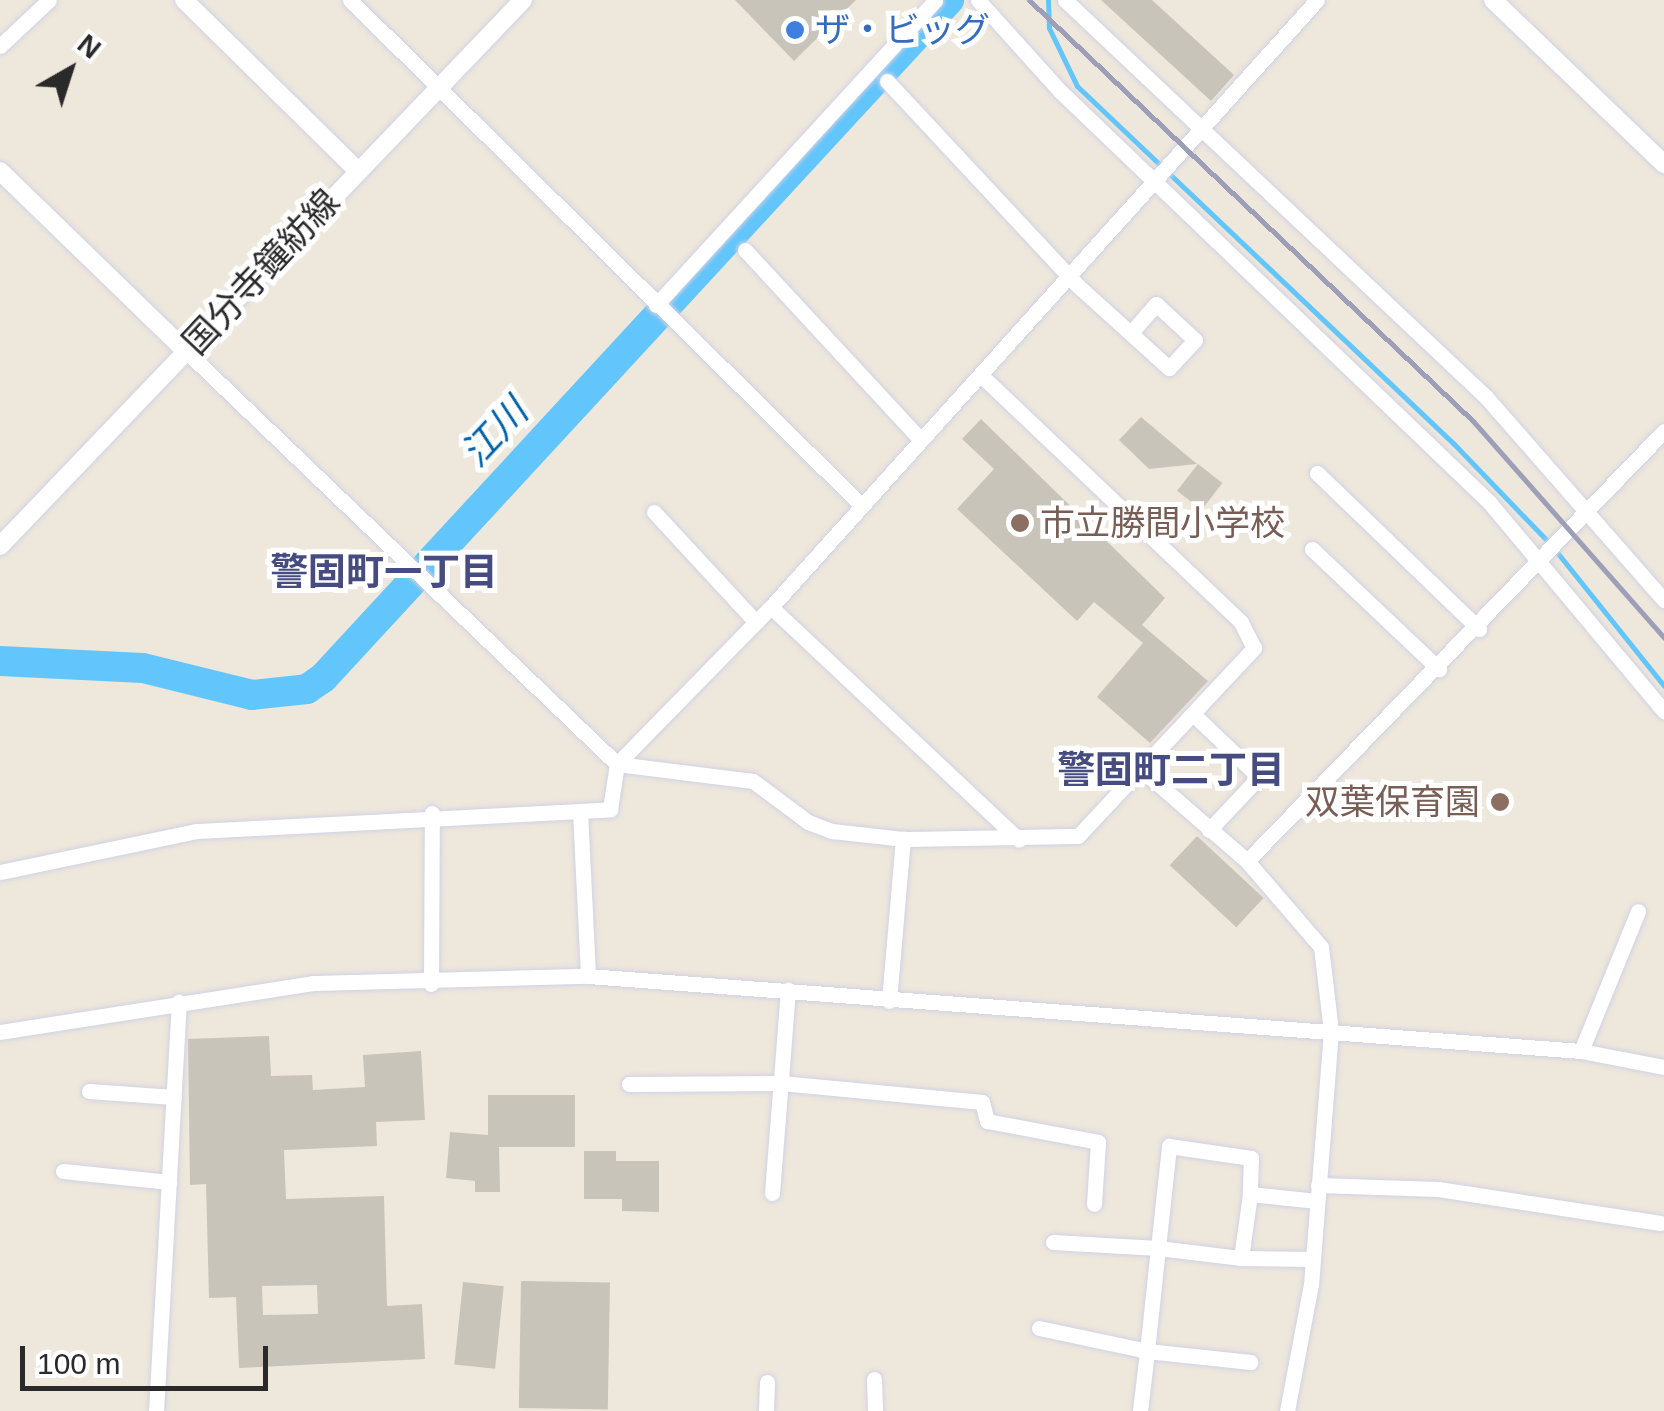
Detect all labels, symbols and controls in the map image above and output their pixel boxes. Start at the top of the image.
place label: ザ・ビッグ [815,9,990,51]
marker: ザ・ビッグ [784,19,806,41]
north arrow [20,20,120,120]
text: N [72,28,107,65]
street label: 国分寺鐘紡線 [174,181,348,363]
water label: 江川 [452,390,538,476]
place label: 市立勝間小学校 [1040,502,1285,544]
marker: 市立勝間小学校 [1009,512,1031,534]
district label: 警固町一丁目 [270,550,498,596]
district label: 警固町二丁目 [1057,748,1285,794]
place label: 双葉保育園 [1305,781,1480,823]
marker: 双葉保育園 [1489,791,1511,813]
scale bar [25,1326,272,1388]
text: 100 m [37,1347,120,1380]

